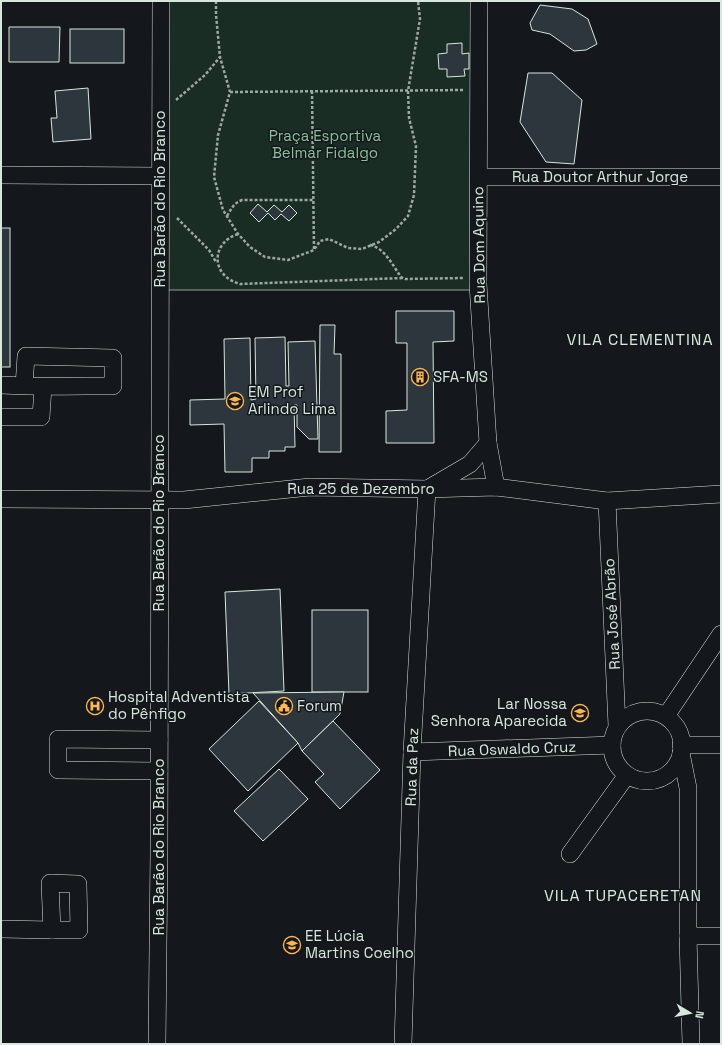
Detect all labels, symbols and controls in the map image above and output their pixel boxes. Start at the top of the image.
street label: Rua Barão do Rio Branco [150,110,169,288]
park label: Praça Esportiva Belmar Fidalgo [269,126,382,162]
street label: Rua Doutor Arthur Jorge [512,167,688,186]
street label: Rua Dom Aquino [468,186,489,304]
district label: VILA CLEMENTINA [566,329,714,350]
building icon: SFA-MS [410,367,430,387]
place label: SFA-MS [433,367,488,386]
place label: EM Prof Arlindo Lima [248,382,336,418]
school or university icon: EM Prof Arlindo Lima [225,391,245,411]
street label: Rua Barão do Rio Branco [149,434,168,612]
street label: Rua 25 de Dezembro [287,479,435,498]
street label: Rua José Abrão [599,558,624,670]
place label: Hospital Adventista do Pênfigo [108,687,250,723]
place label: Lar Nossa Senhora Aparecida [431,694,567,730]
hospital icon: Hospital Adventista do Pênfigo [85,696,105,716]
public building icon: Forum [274,696,294,716]
place label: Forum [297,696,342,715]
school or university icon: Lar Nossa Senhora Aparecida [570,703,590,723]
street label: Rua da Paz [401,727,422,807]
street label: Rua Oswaldo Cruz [448,737,576,760]
street label: Rua Barão do Rio Branco [149,758,168,936]
district label: VILA TUPACERETAN [544,885,702,906]
place label: EE Lúcia Martins Coelho [305,926,414,962]
school or university icon: EE Lúcia Martins Coelho [282,935,302,955]
north arrow [670,993,710,1033]
text: N [692,1010,707,1020]

